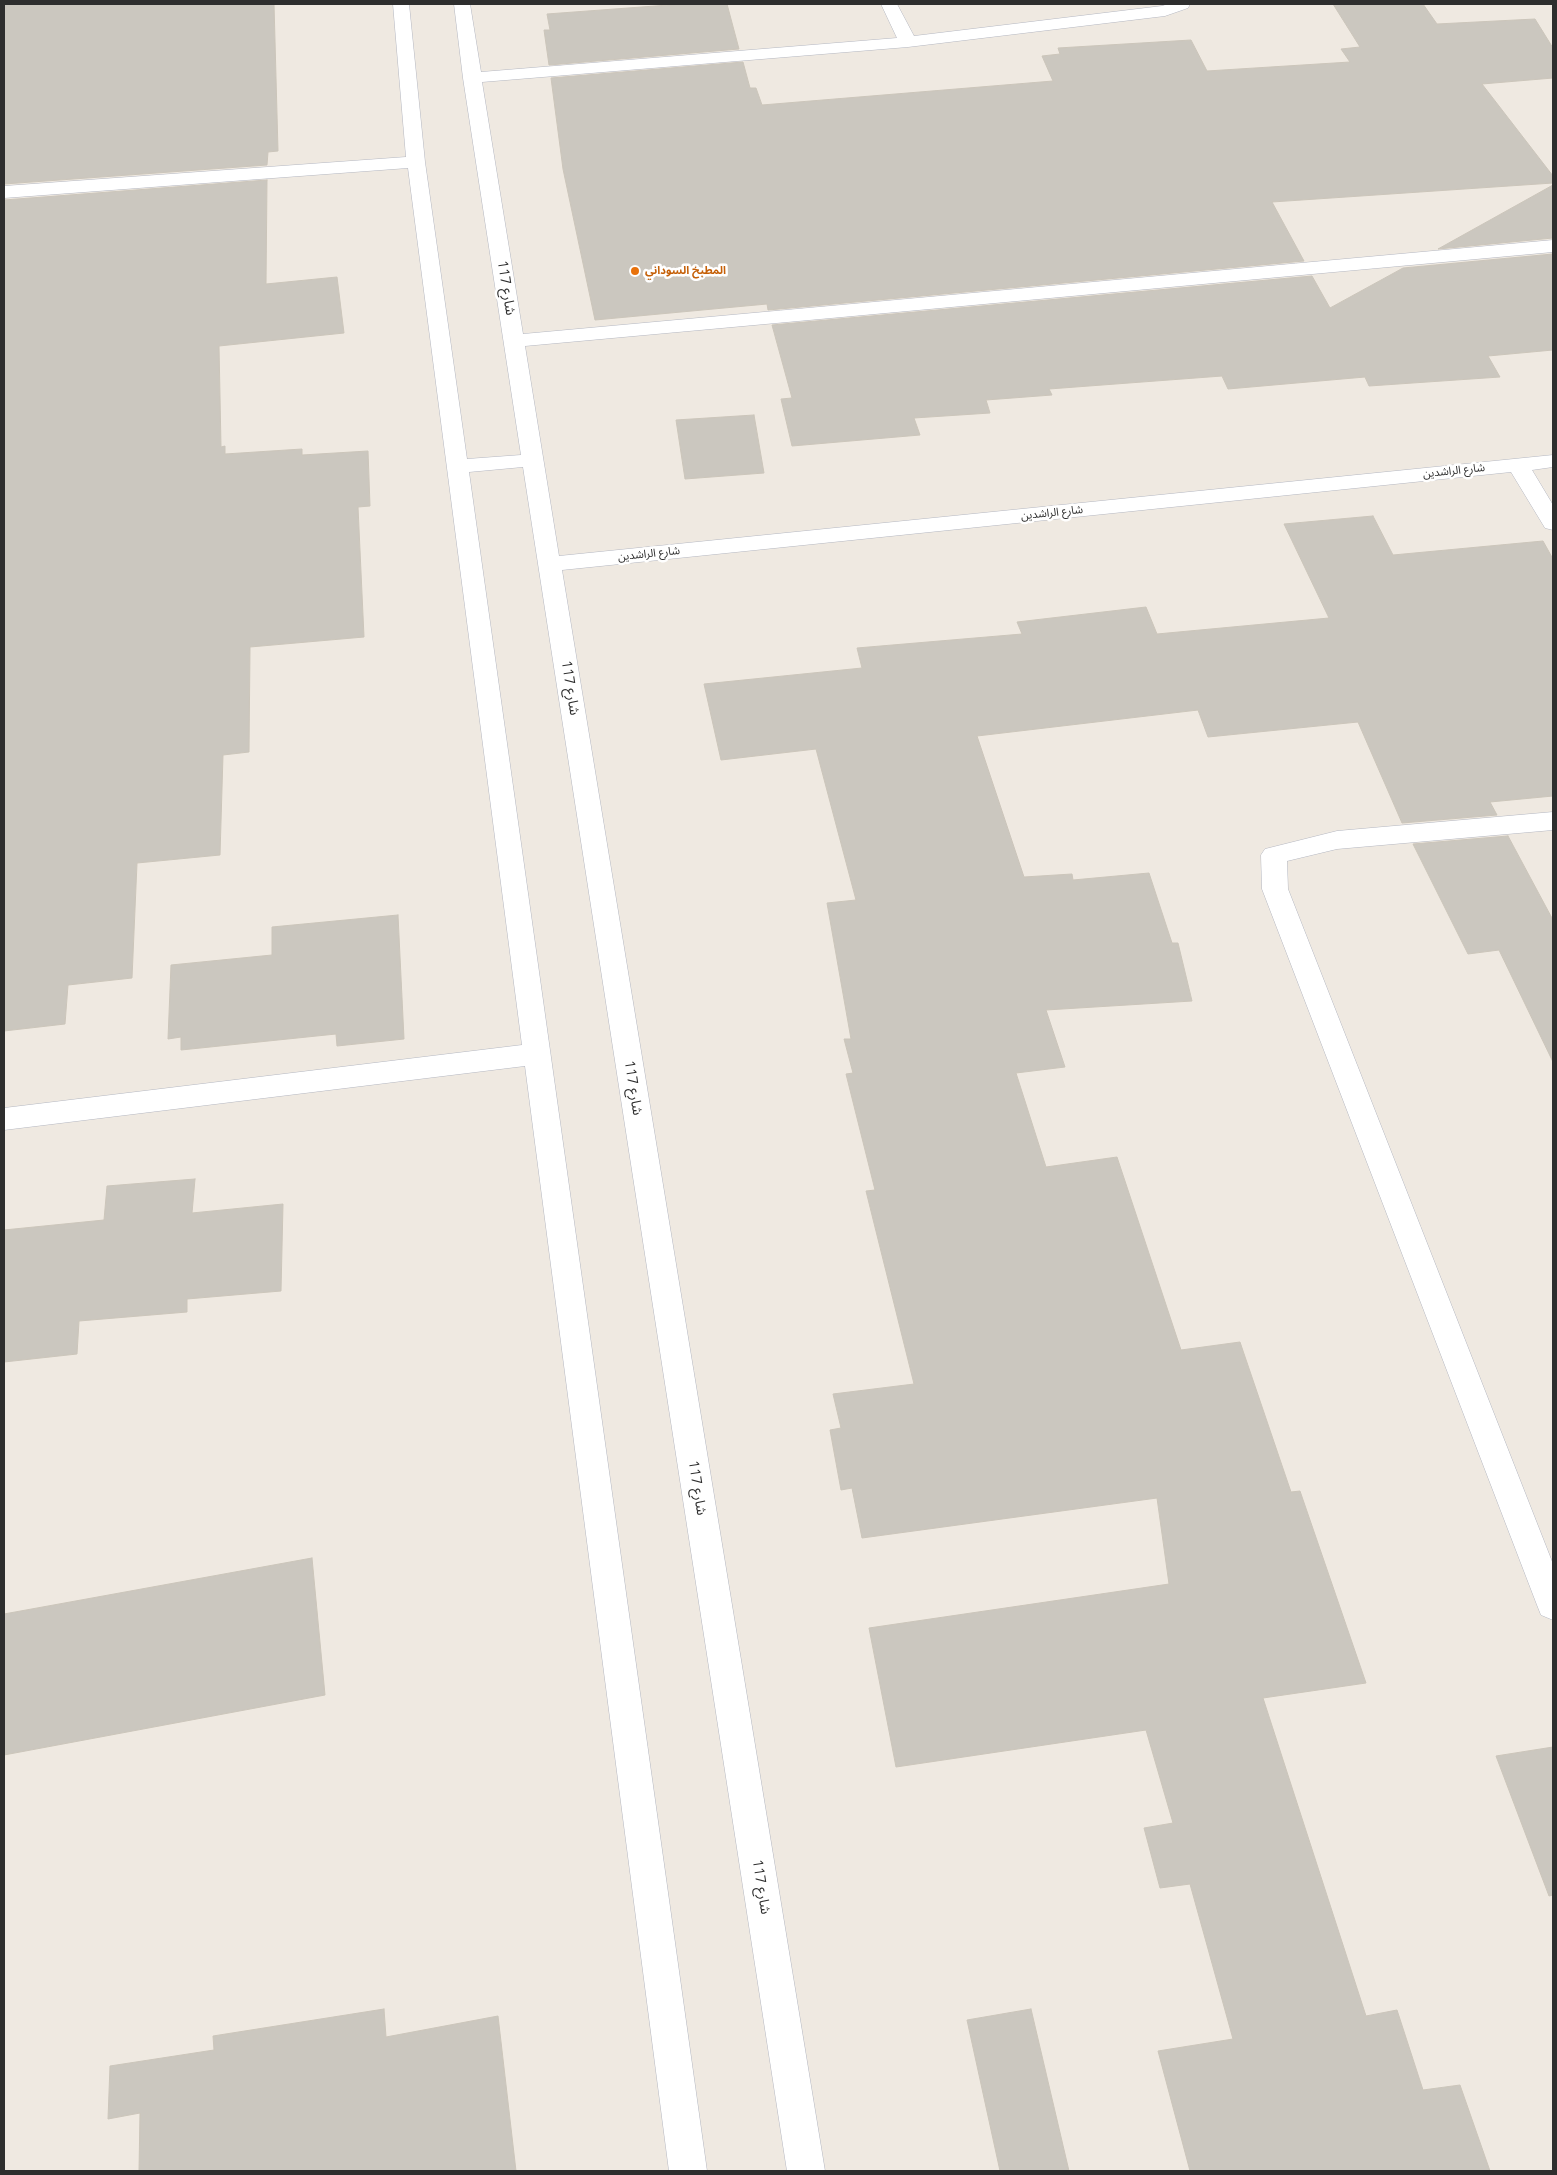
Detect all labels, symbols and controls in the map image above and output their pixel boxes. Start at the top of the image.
street label: شارع 117 [493,260,519,316]
place label: المطبخ السوداني [645,264,726,278]
marker: المطبخ السوداني [629,265,641,277]
street label: شارع الراشدين [1422,461,1486,481]
street label: شارع الراشدين [1020,503,1084,523]
street label: شارع الراشدين [617,544,681,564]
street label: شارع 117 [557,660,583,716]
street label: شارع 117 [620,1060,646,1116]
street label: شارع 117 [684,1460,710,1516]
street label: شارع 117 [748,1859,774,1915]

